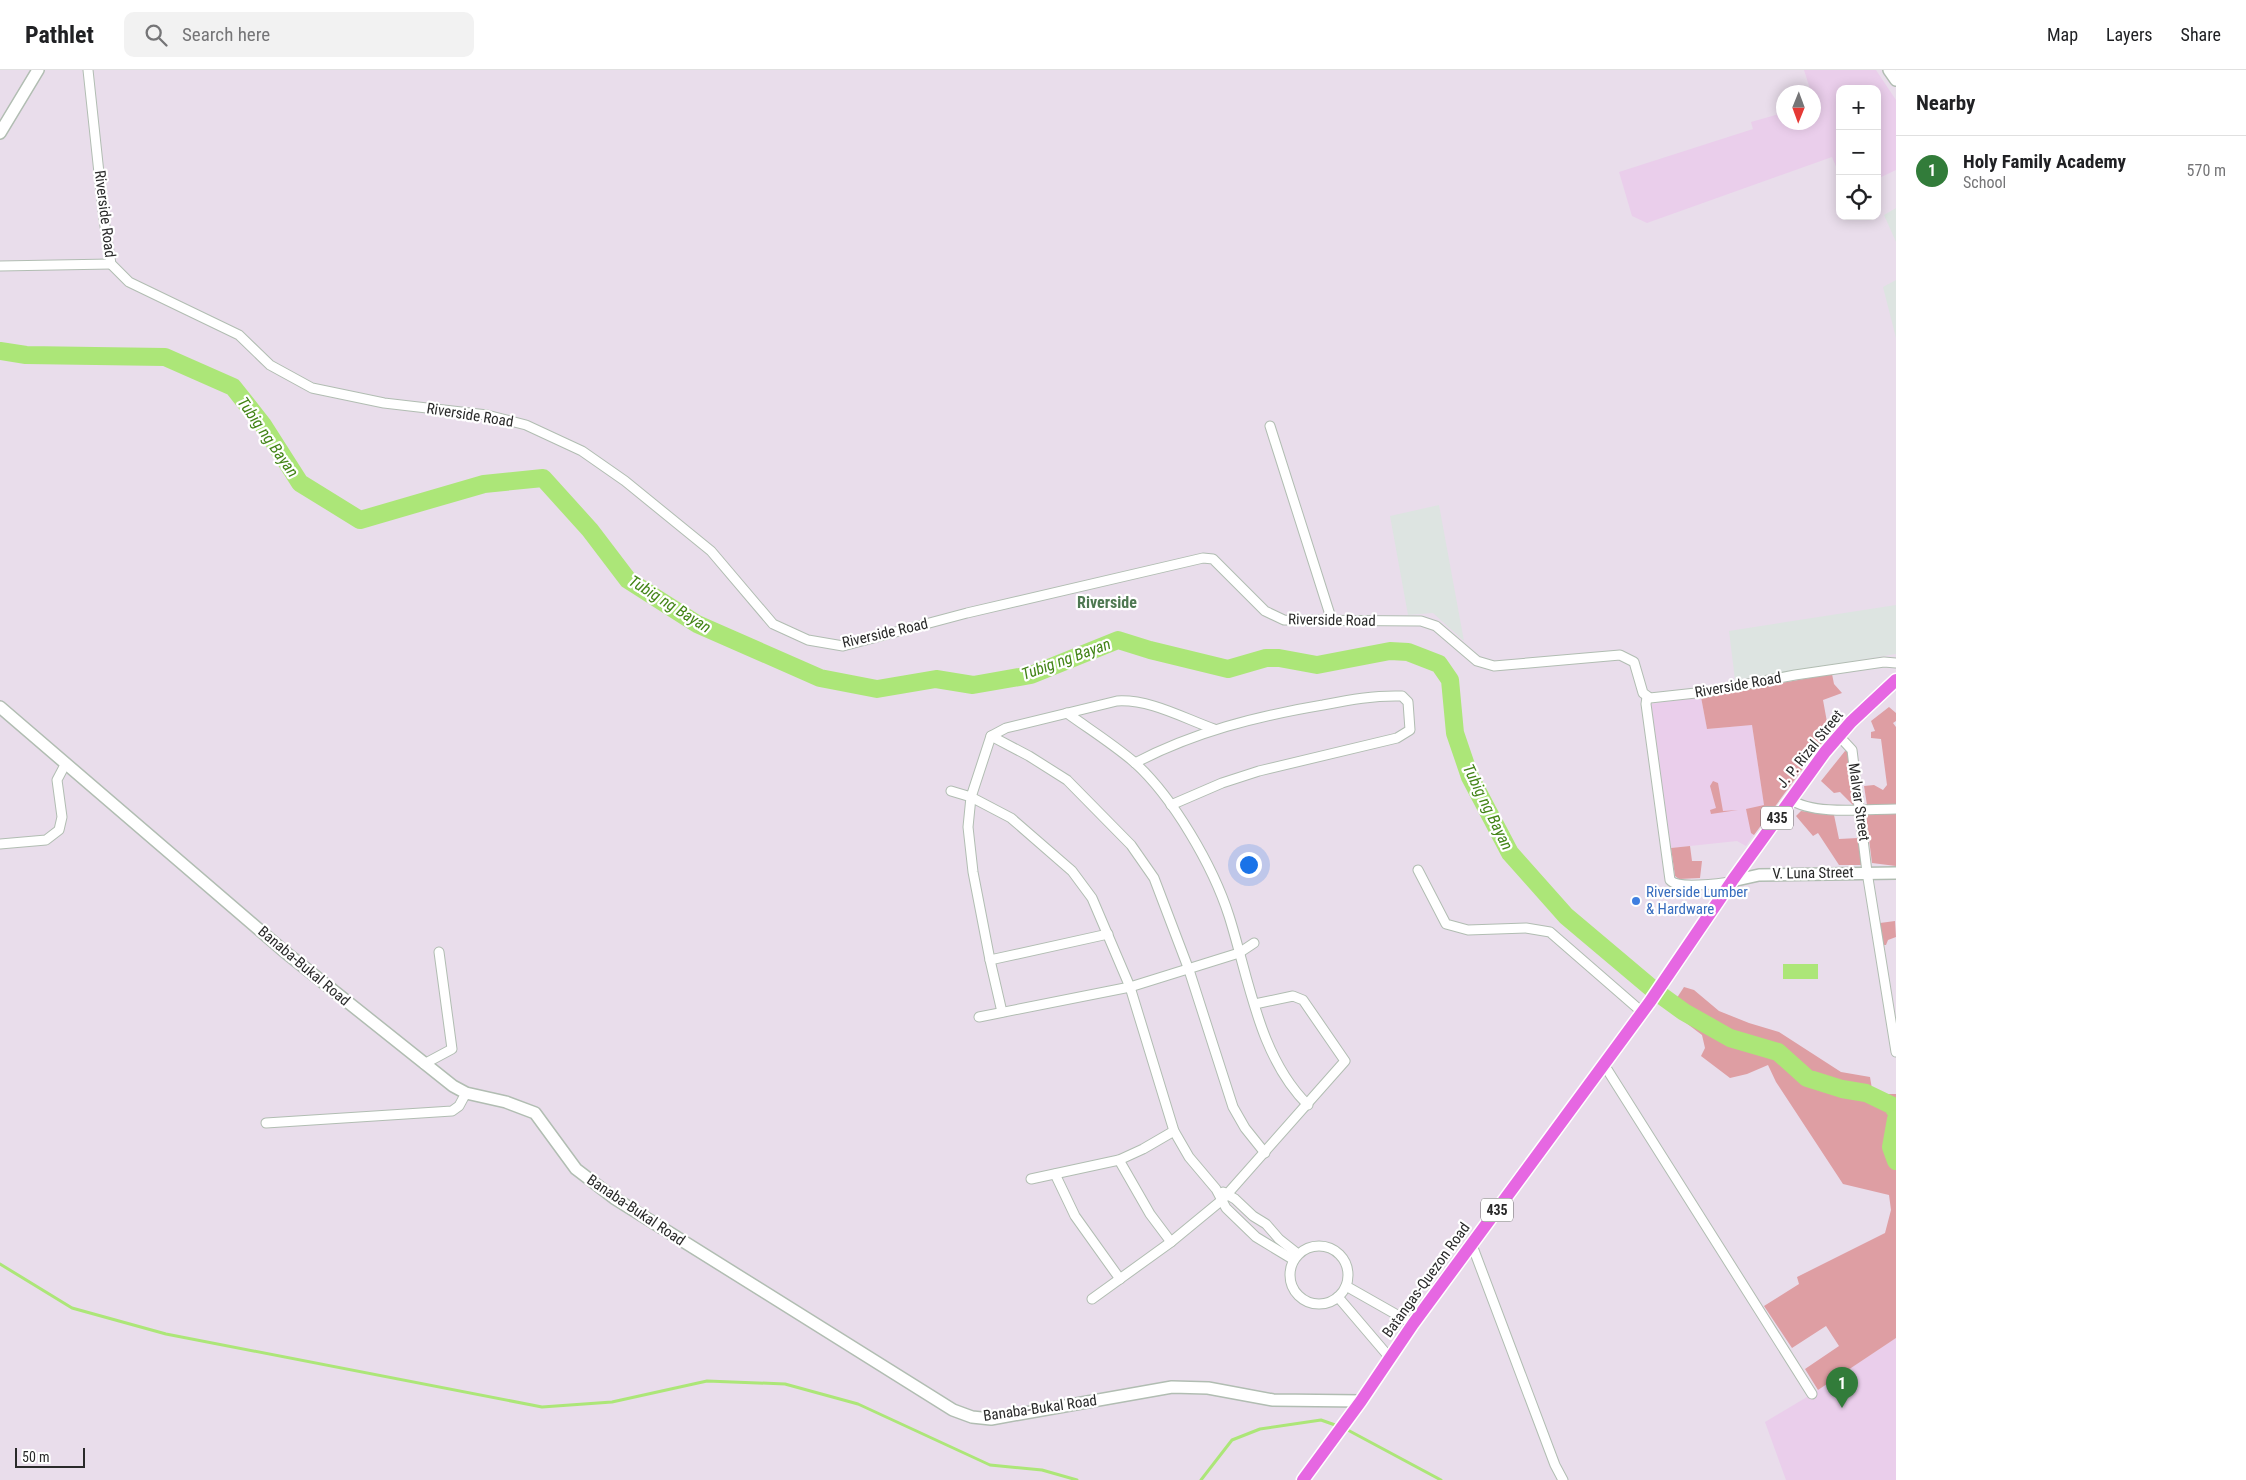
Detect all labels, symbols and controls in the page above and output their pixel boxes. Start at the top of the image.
search box [124,12,474,57]
text: Pathlet [25,21,94,49]
icon: search [142,21,170,49]
text: Search here [182,23,270,46]
text: Map [2047,24,2078,45]
text: Layers [2106,24,2153,45]
text: Share [2181,24,2221,45]
north arrow [1776,85,1821,130]
map controls [1836,85,1881,220]
button: + [1836,85,1881,130]
text: Nearby [1916,91,1975,115]
button: − [1836,130,1881,175]
text: Holy Family Academy [1963,150,2126,173]
text: 1 [1928,161,1936,180]
text: 570 m [2187,161,2226,180]
street label: Riverside Road [91,169,119,259]
text: School [1963,173,2006,192]
button: locate [1836,175,1881,220]
water label: Tubig ng Bayan [233,393,303,481]
street label: Riverside Road [425,399,515,431]
water label: Tubig ng Bayan [625,571,715,637]
district label: Riverside [1077,593,1137,612]
street label: Riverside Road [1288,610,1376,630]
street label: Riverside Road [840,614,930,652]
water label: Tubig ng Bayan [1019,634,1113,684]
street label: Riverside Road [1693,669,1783,701]
street label: J. P. Rizal Street [1773,706,1847,792]
water label: Tubig ng Bayan [1459,761,1517,853]
street label: Malvar Street [1845,762,1873,842]
road number: 435 [1761,806,1793,830]
your location [1236,852,1262,878]
street label: V. Luna Street [1772,863,1854,883]
place label: Riverside Lumber & Hardware [1646,883,1748,918]
marker: Riverside Lumber & Hardware [1630,895,1642,907]
street label: Banaba-Bukal Road [254,922,354,1010]
street label: Banaba-Bukal Road [583,1171,689,1249]
road number: 435 [1481,1198,1513,1222]
street label: Batangas-Quezon Road [1378,1219,1474,1341]
pin: 1 [1826,1367,1858,1408]
street label: Banaba-Bukal Road [982,1391,1098,1425]
scale bar [15,1445,85,1468]
text: 50 m [22,1449,50,1465]

